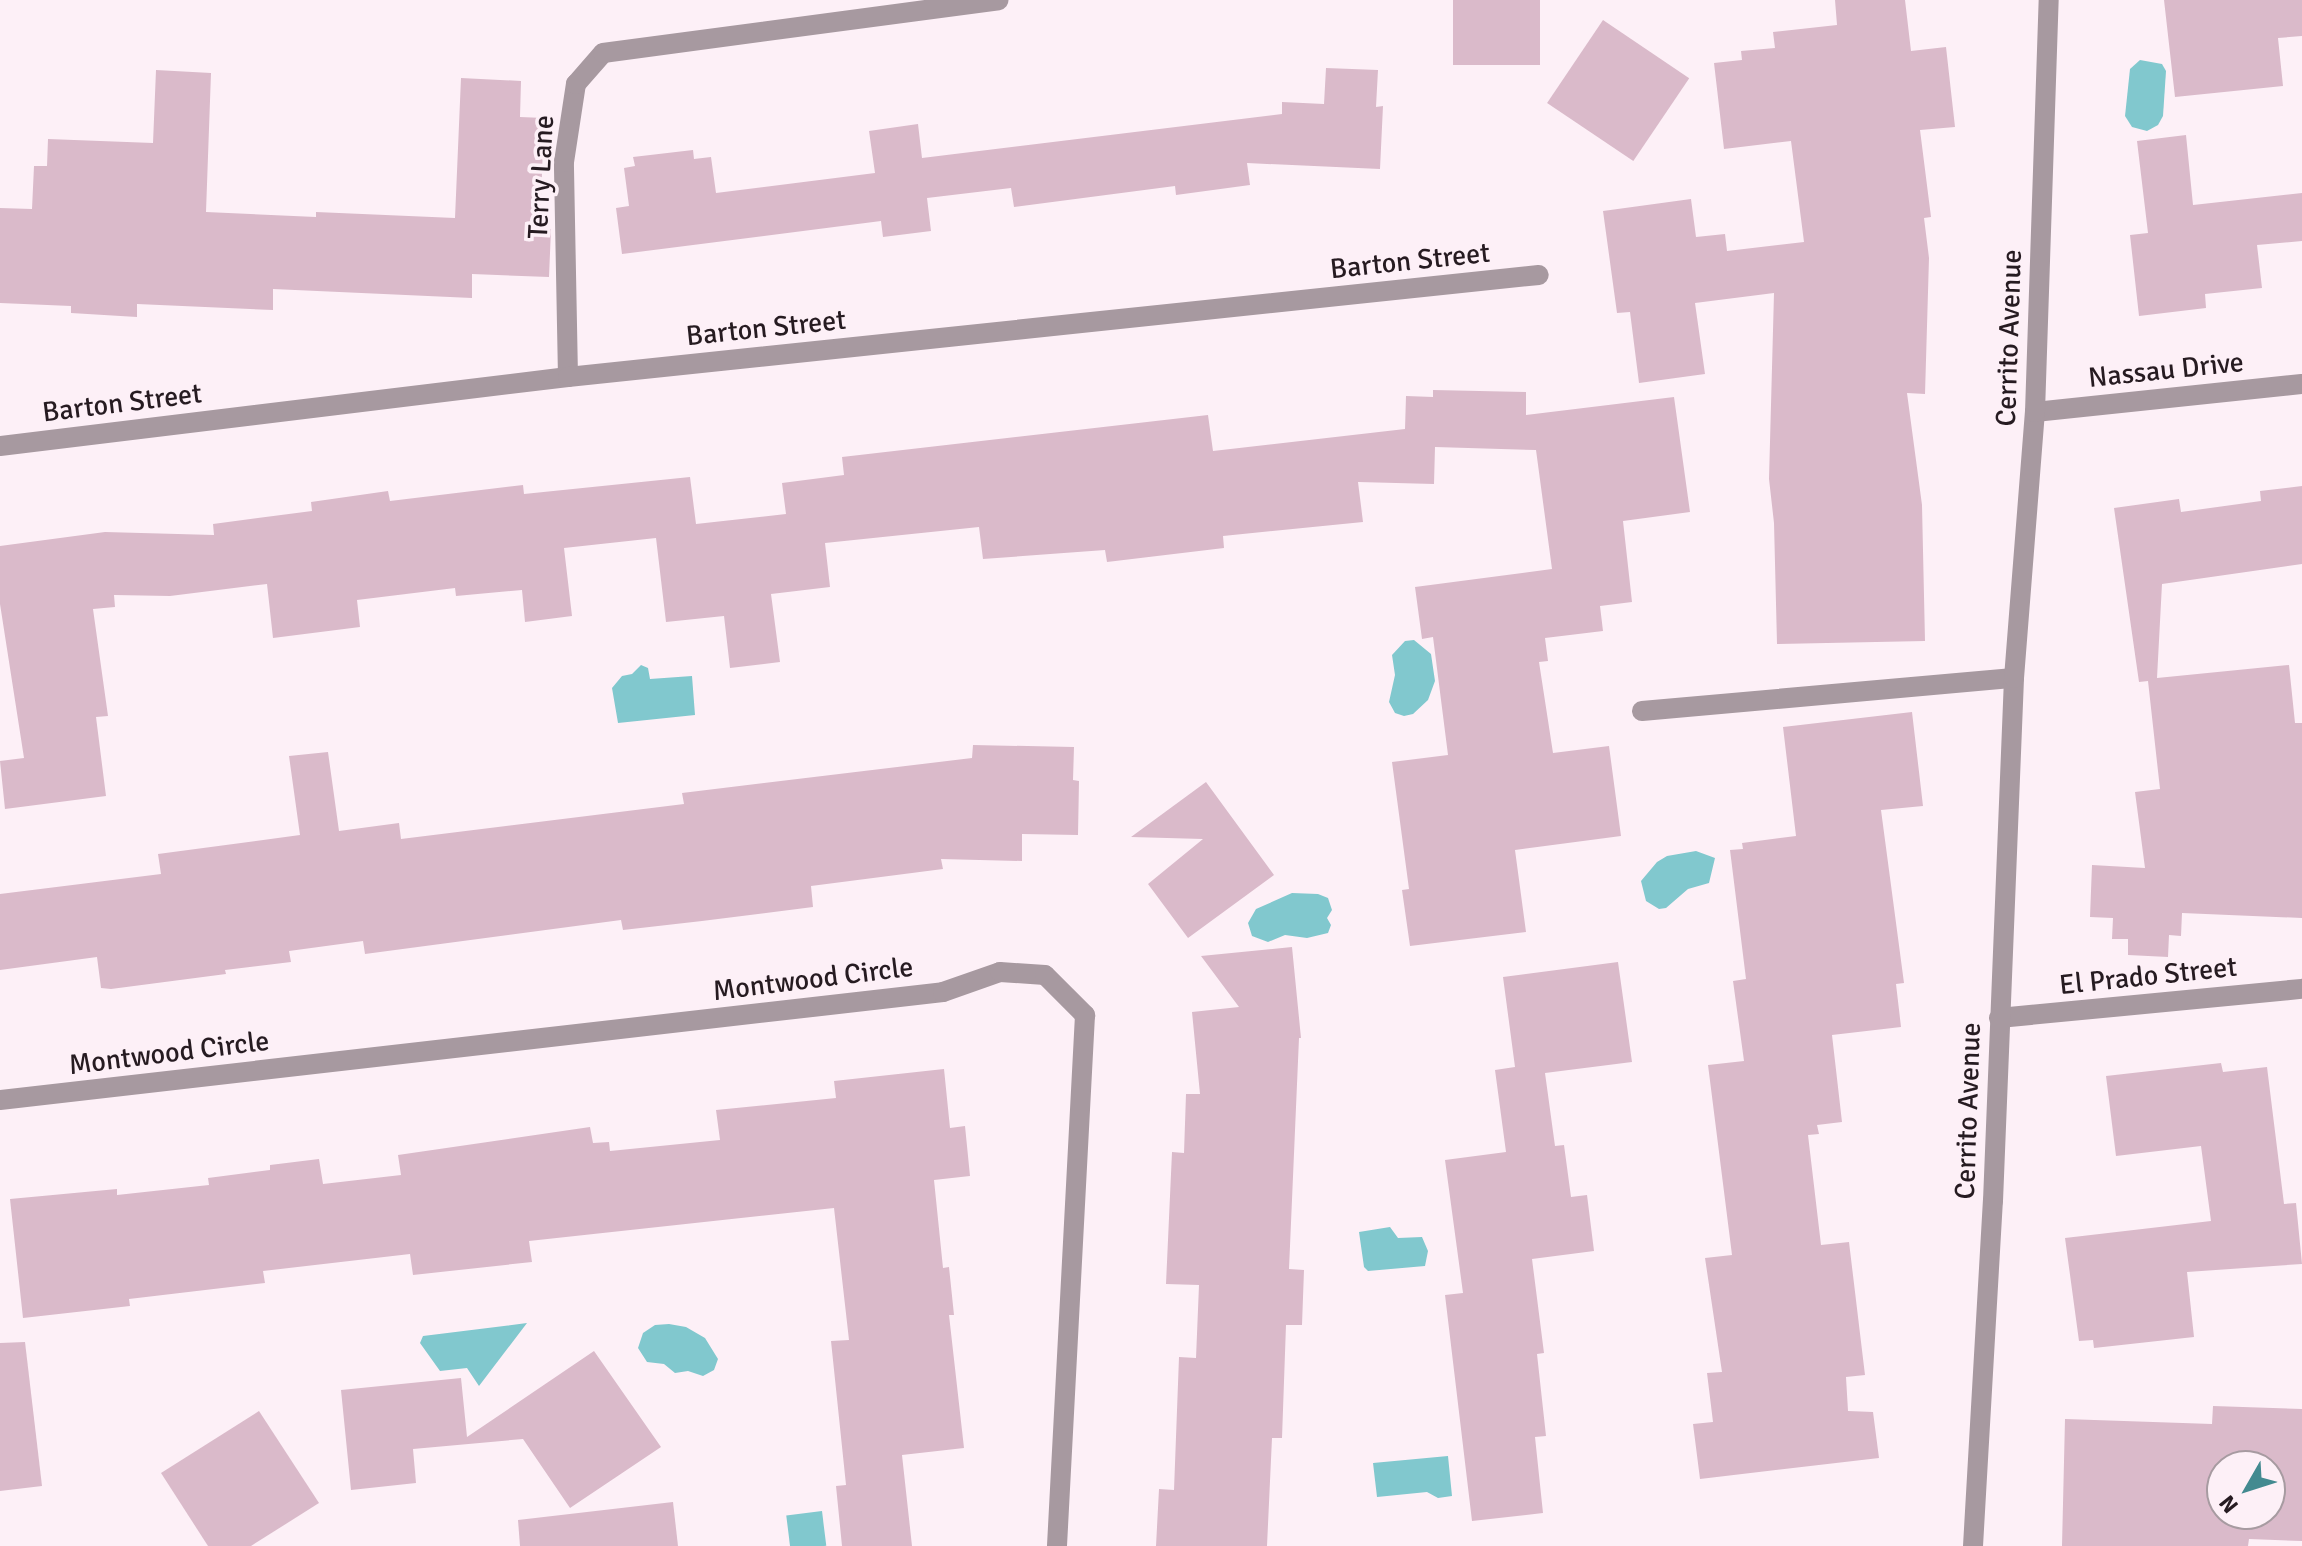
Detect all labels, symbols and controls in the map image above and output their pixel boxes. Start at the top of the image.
street label: Terry Lane [521,114,561,240]
street label: Barton Street [1328,236,1492,286]
street label: Cerrito Avenue [1989,249,2029,427]
street label: Barton Street [684,303,848,353]
street label: Nassau Drive [2087,345,2245,395]
street label: Barton Street [40,377,204,429]
street label: Montwood Circle [711,950,915,1008]
street label: El Prado Street [2058,950,2238,1002]
street label: Cerrito Avenue [1948,1022,1988,1200]
street label: Montwood Circle [67,1024,271,1082]
north arrow [2206,1450,2286,1530]
text: N [2213,1490,2244,1519]

